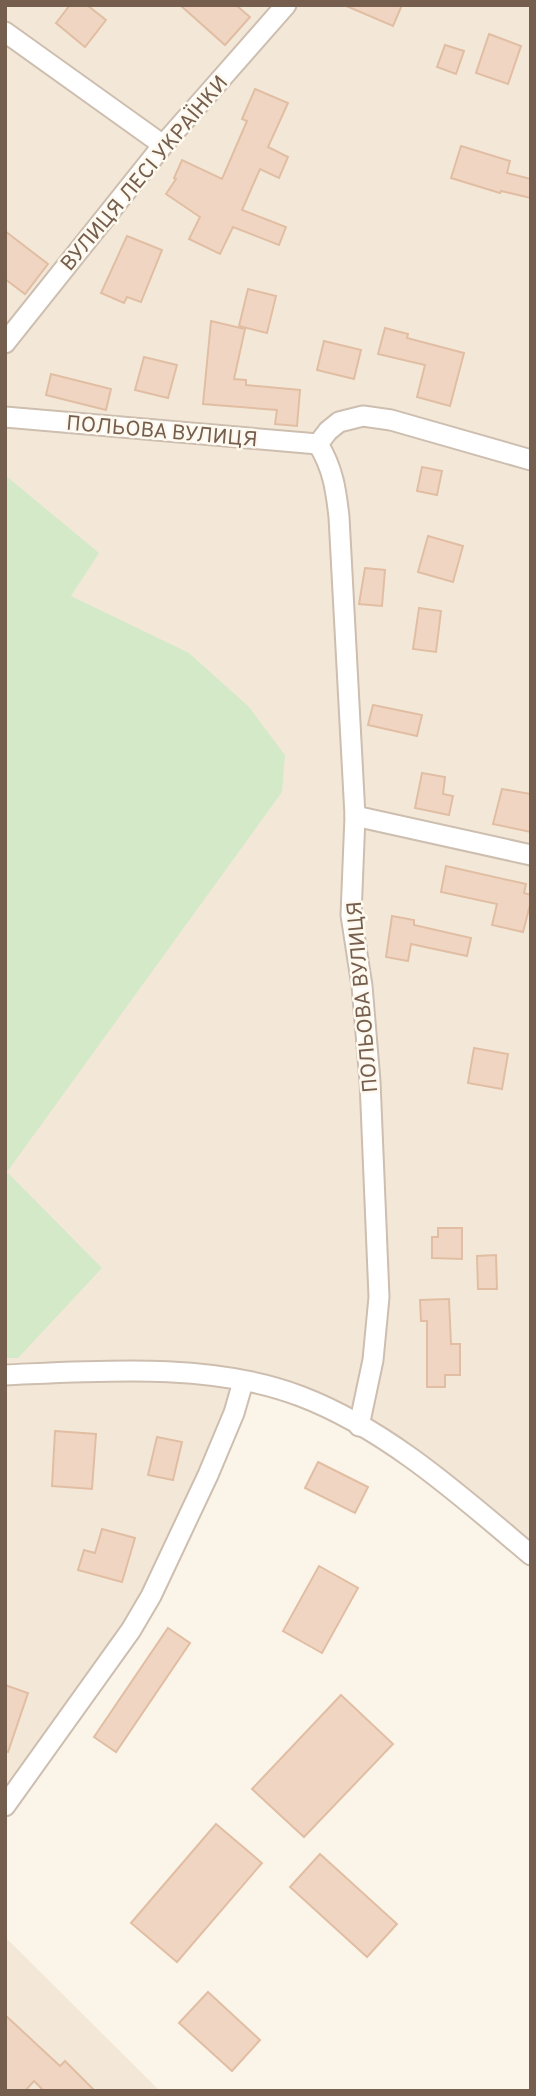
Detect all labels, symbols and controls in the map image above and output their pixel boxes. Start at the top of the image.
street label: ВУЛИЦЯ ЛЕСІ УКРАЇНКИ [55,71,235,277]
street label: ПОЛЬОВА ВУЛИЦЯ [65,411,259,454]
street label: ПОЛЬОВА ВУЛИЦЯ [342,900,385,1094]

